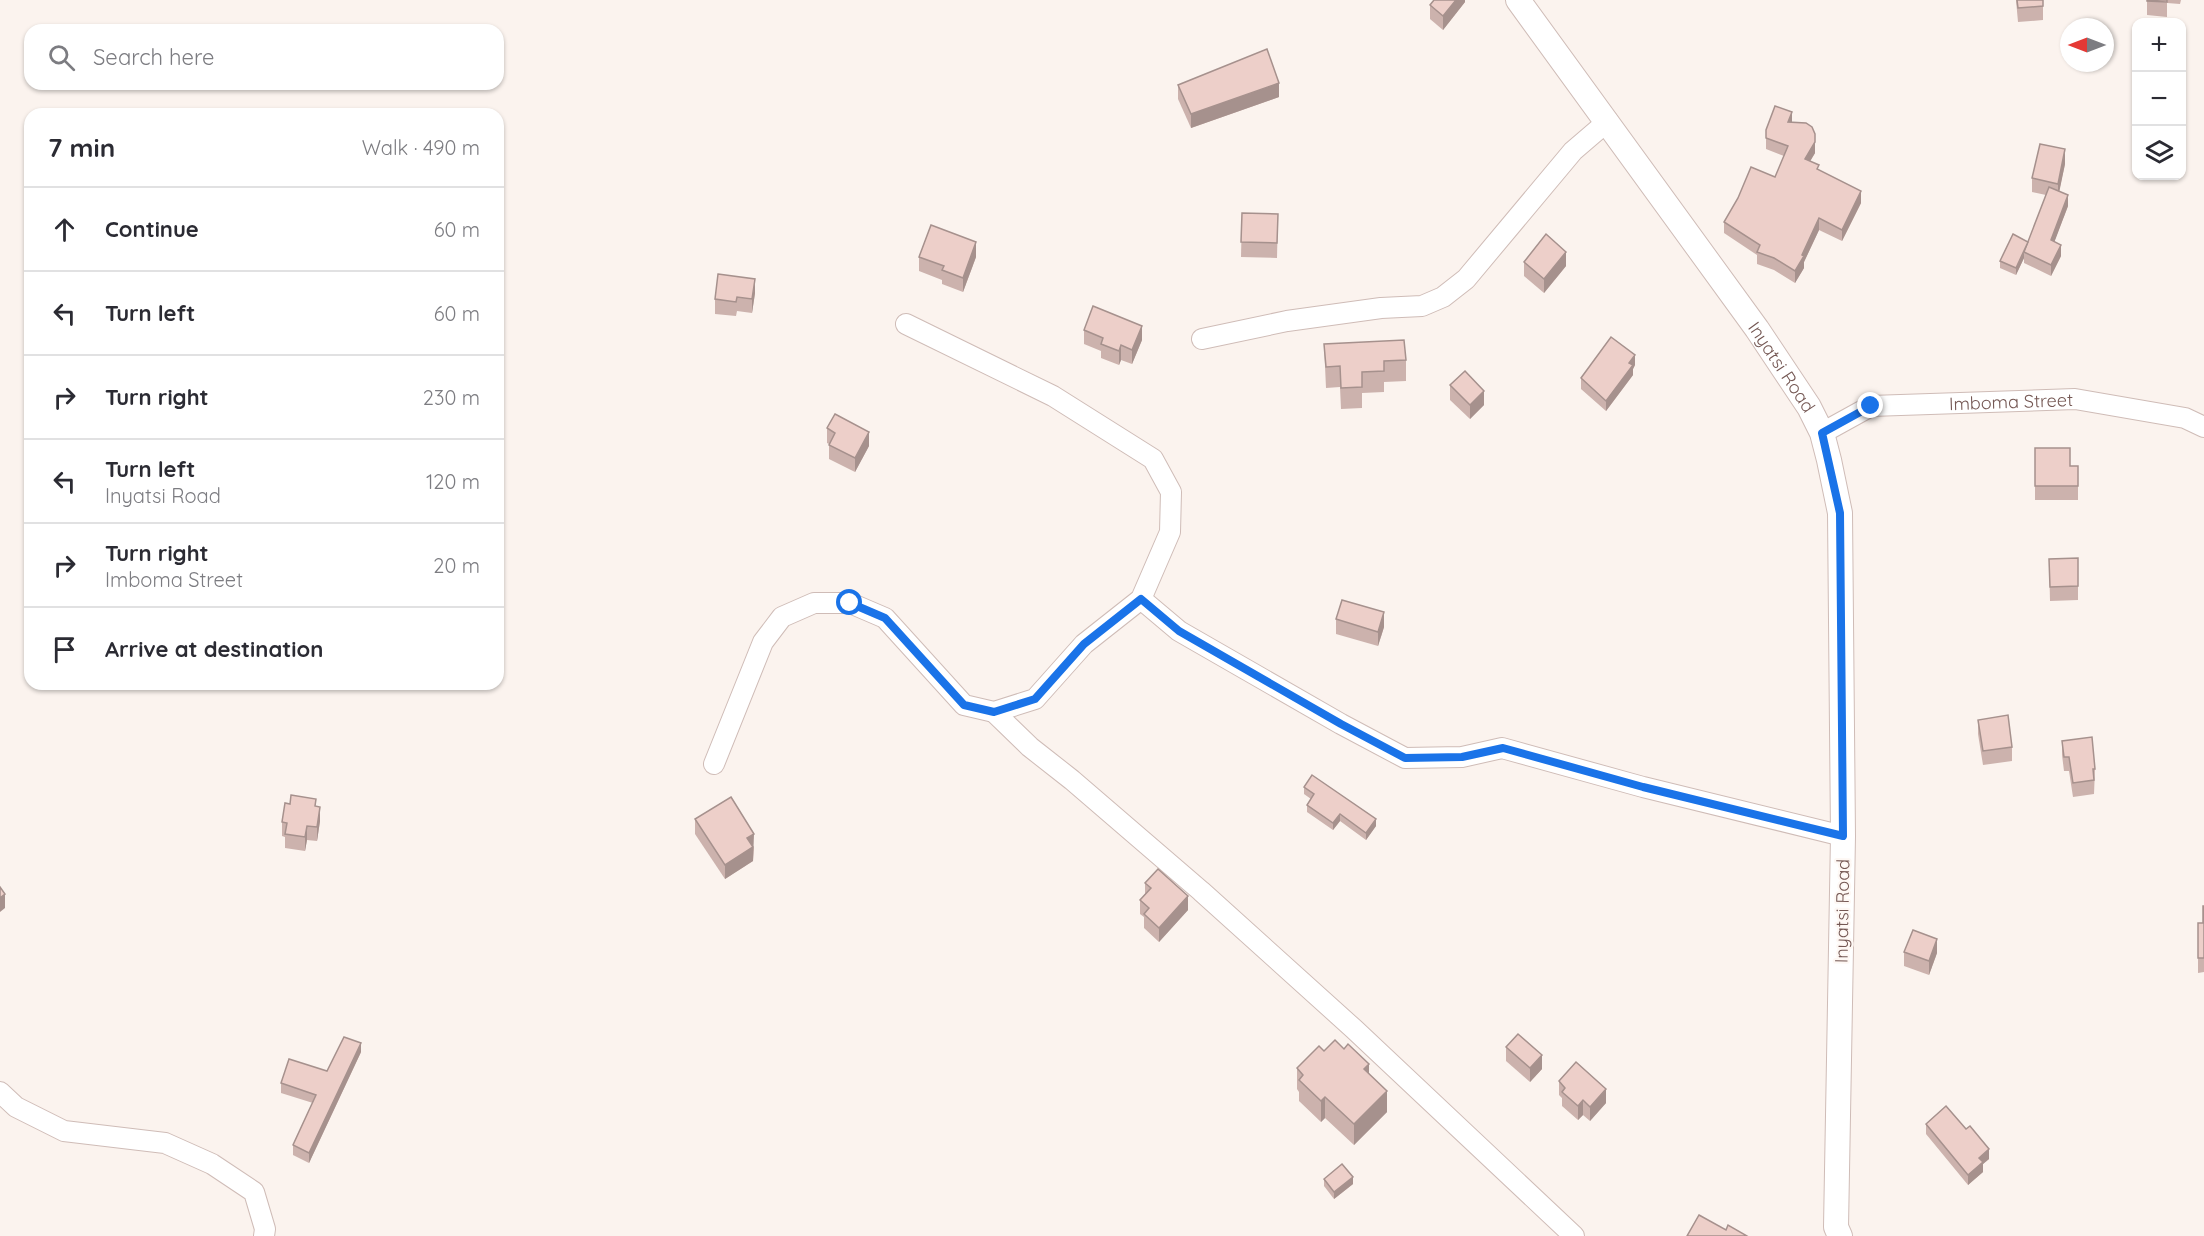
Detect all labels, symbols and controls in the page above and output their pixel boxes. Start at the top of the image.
north arrow [2060,18,2114,72]
map controls [2132,18,2186,180]
button: + [2132,18,2186,72]
search box [24,24,504,90]
icon: search [45,41,78,74]
text: Search here [93,43,214,71]
button: − [2132,72,2186,126]
button: layers [2132,126,2186,180]
text: 7 min [48,131,115,164]
text: Walk · 490 m [362,135,480,160]
icon: ahead [48,213,81,246]
text: Continue [105,215,199,243]
text: 60 m [434,217,480,242]
icon: left [48,297,81,330]
text: Turn left [105,299,195,327]
text: 60 m [434,301,480,326]
street label: Inyatsi Road [1744,317,1821,417]
icon: right [48,381,81,414]
text: Turn right [105,383,209,411]
text: 230 m [423,385,480,410]
street label: Imboma Street [1949,388,2073,415]
route end [1857,392,1883,418]
text: Turn left [105,455,195,483]
icon: left [48,465,81,498]
text: 120 m [426,469,480,494]
text: Inyatsi Road [105,483,221,508]
text: Turn right [105,539,209,567]
icon: right [48,549,81,582]
text: 20 m [433,553,480,578]
text: Imboma Street [105,567,243,592]
route start [836,589,862,615]
icon: arrive [48,633,81,666]
text: Arrive at destination [105,635,323,663]
street label: Inyatsi Road [1830,859,1854,963]

